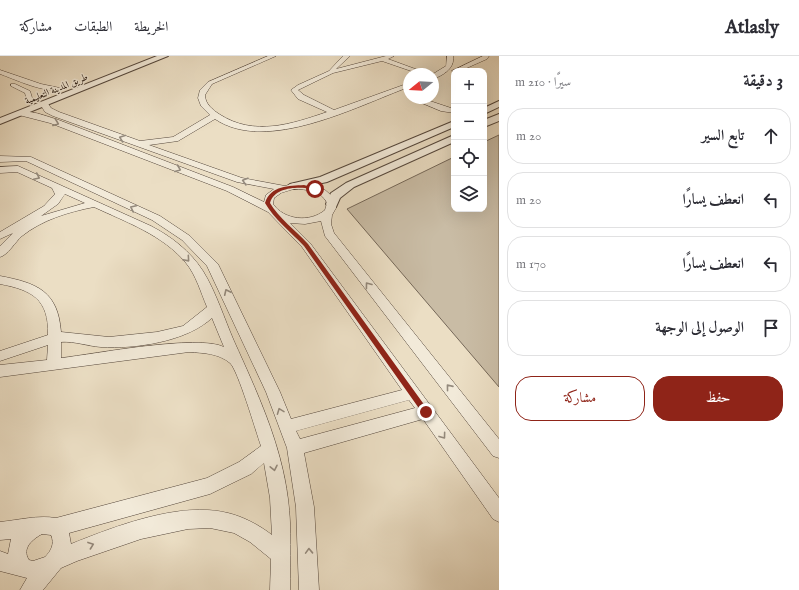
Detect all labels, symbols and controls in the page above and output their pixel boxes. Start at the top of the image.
text: Atlasly [725,16,779,40]
text: مشاركة [20,18,52,36]
text: الطبقات [74,18,112,36]
text: الخريطة [134,18,168,36]
north arrow [403,68,439,104]
map controls [451,68,487,212]
button: + [451,68,487,104]
street label: طريق المدينة التعليمية [23,71,90,108]
text: 3 دقيقة [743,71,783,92]
text: سيرًا · 210 m [515,74,571,91]
button: − [451,104,487,140]
one-way arrow [53,118,60,126]
icon: ahead [760,125,782,147]
text: تابع السير [702,126,744,145]
text: 20 m [516,128,541,145]
one-way arrow [119,134,126,142]
button: locate [451,140,487,176]
one-way arrow [174,165,181,173]
one-way arrow [33,172,41,180]
button: layers [451,176,487,212]
one-way arrow [242,177,249,186]
route start [306,180,324,198]
icon: left [760,189,782,211]
text: انعطف يسارًا [682,190,744,209]
text: 20 m [516,192,541,209]
one-way arrow [130,205,138,213]
icon: left [760,253,782,275]
one-way arrow [183,254,190,261]
text: انعطف يسارًا [682,254,744,273]
text: 170 m [516,256,546,273]
one-way arrow [366,282,373,289]
one-way arrow [224,289,232,297]
icon: arrive [760,317,782,339]
text: الوصول إلى الوجهة [655,318,744,337]
button: مشاركة [515,376,645,421]
button: حفظ [653,376,783,421]
one-way arrow [446,385,453,392]
route end [417,403,435,421]
one-way arrow [277,407,285,414]
one-way arrow [438,432,446,439]
one-way arrow [270,465,278,471]
one-way arrow [87,542,94,550]
one-way arrow [304,548,313,554]

